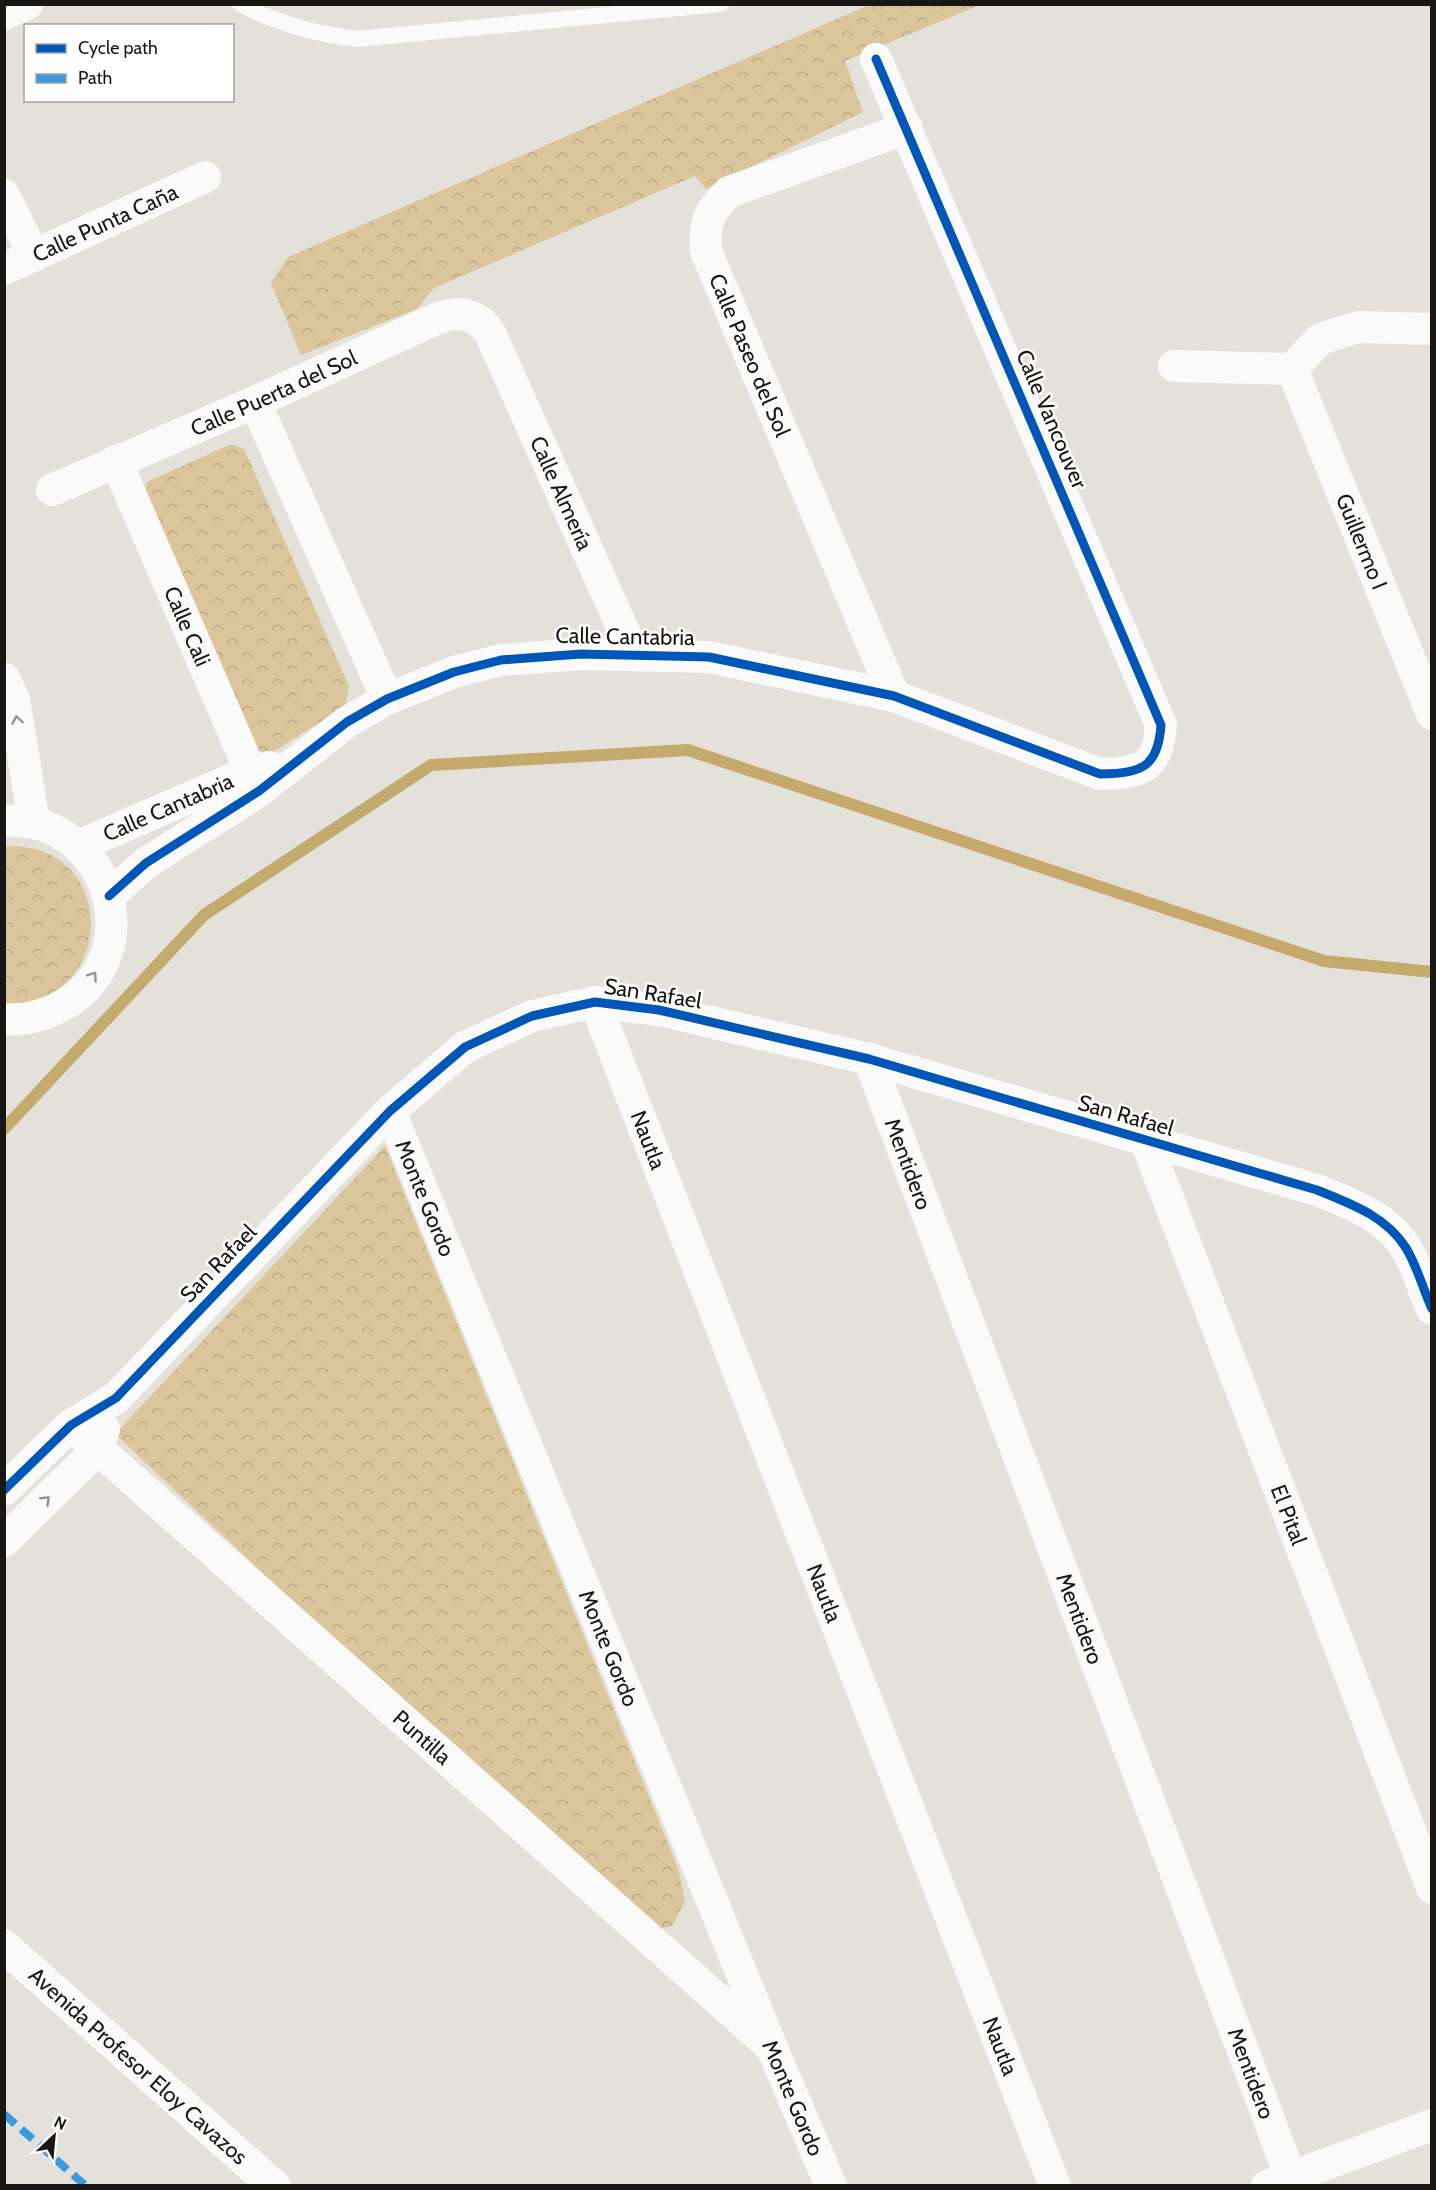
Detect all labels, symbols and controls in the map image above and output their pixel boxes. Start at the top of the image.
legend [24,24,234,102]
text: Cycle path [78,37,158,59]
text: Path [78,67,112,89]
street label: Calle Punta Caña [28,178,182,268]
street label: Calle Paseo del Sol [703,270,796,442]
street label: Calle Puerta del Sol [186,344,362,442]
street label: Calle Vancouver [1010,346,1093,493]
street label: Calle Almería [524,432,599,555]
street label: Guillermo I [1330,490,1393,594]
street label: Calle Cali [158,582,216,671]
street label: Calle Cantabria [555,622,695,651]
one-way arrow [12,715,24,724]
street label: Calle Cantabria [99,767,238,848]
one-way arrow [86,972,98,982]
street label: San Rafael [602,972,704,1015]
street label: San Rafael [1075,1089,1178,1142]
street label: Nautla [625,1107,672,1174]
street label: Mentidero [879,1115,938,1213]
street label: Monte Gordo [389,1136,461,1260]
street label: San Rafael [174,1218,263,1308]
street label: El Pital [1265,1481,1313,1550]
one-way arrow [40,1496,50,1507]
street label: Nautla [801,1560,848,1627]
street label: Mentidero [1050,1569,1109,1668]
street label: Monte Gordo [573,1586,644,1710]
street label: Puntilla [387,1704,457,1771]
street label: Avenida Profesor Eloy Cavazos [23,1962,253,2170]
street label: Nautla [977,2013,1024,2080]
street label: Mentidero [1222,2024,1280,2123]
street label: Monte Gordo [756,2036,829,2160]
north arrow [24,2106,84,2166]
text: N [51,2112,70,2134]

